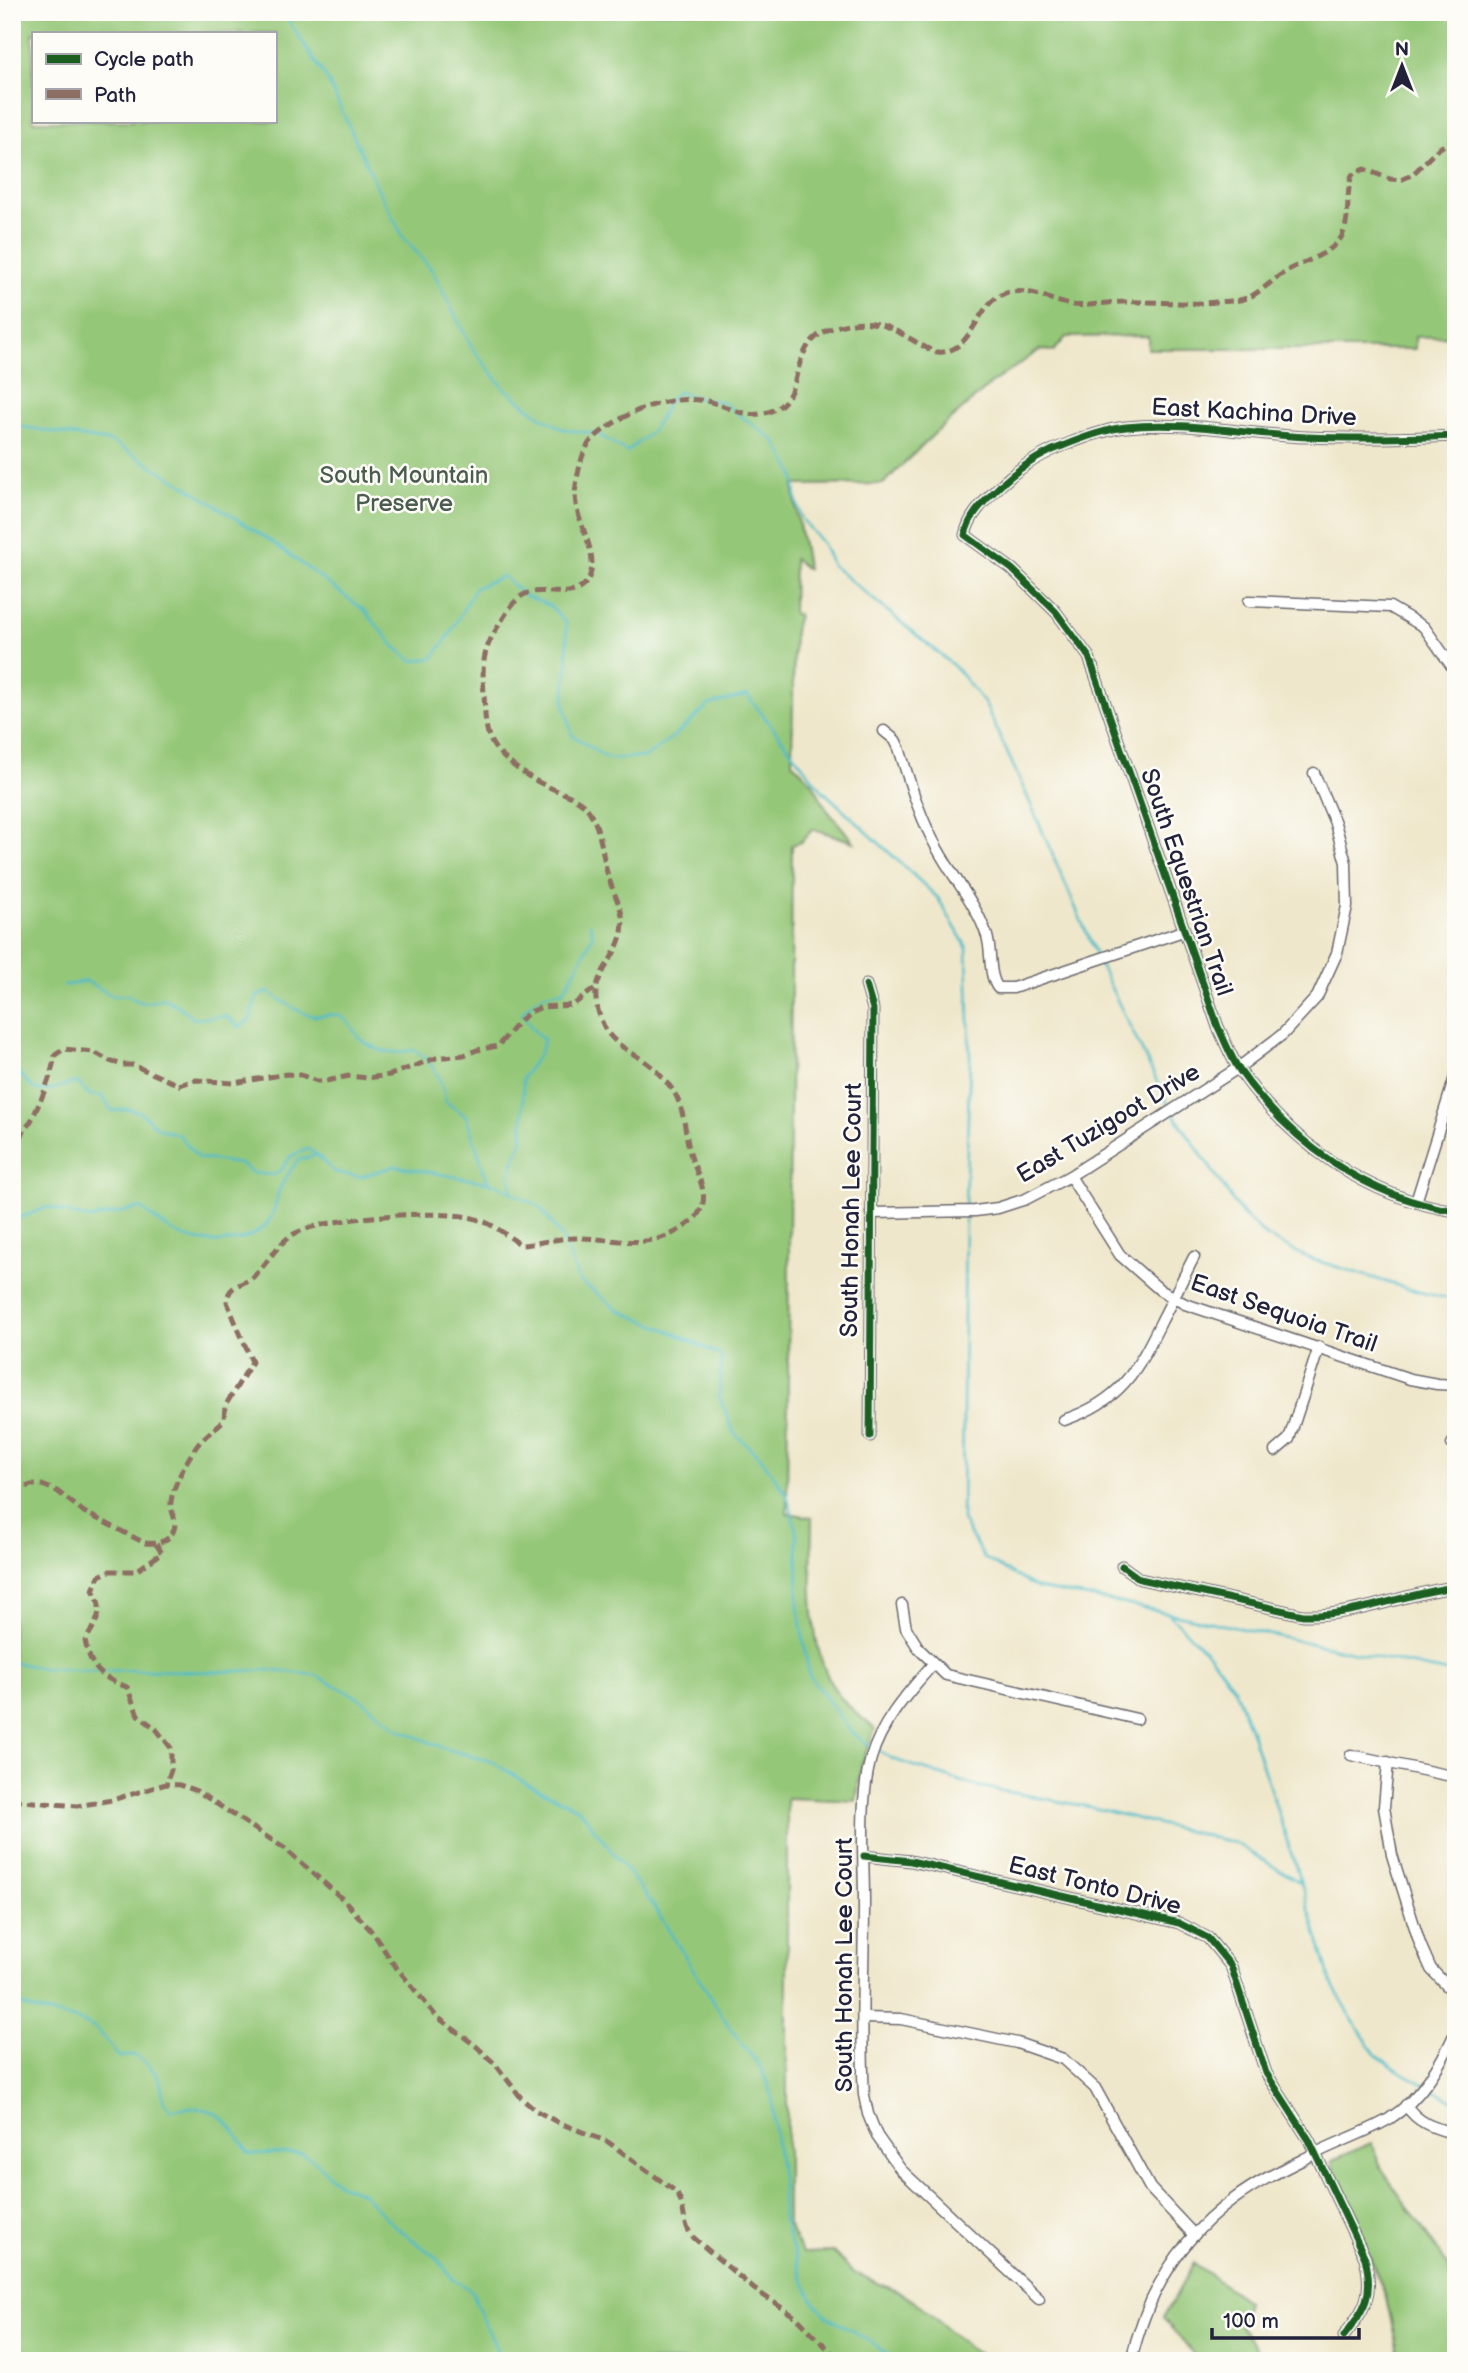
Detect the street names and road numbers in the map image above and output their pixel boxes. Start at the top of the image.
street label: East Kachina Drive [1151,393,1357,432]
street label: South Equestrian Trail [1134,765,1239,999]
street label: East Tuzigoot Drive [1011,1057,1205,1190]
street label: South Honah Lee Court [835,1082,868,1338]
street label: East Sequoia Trail [1187,1268,1381,1359]
street label: South Honah Lee Court [830,1837,859,2092]
street label: East Tonto Drive [1006,1850,1184,1921]

